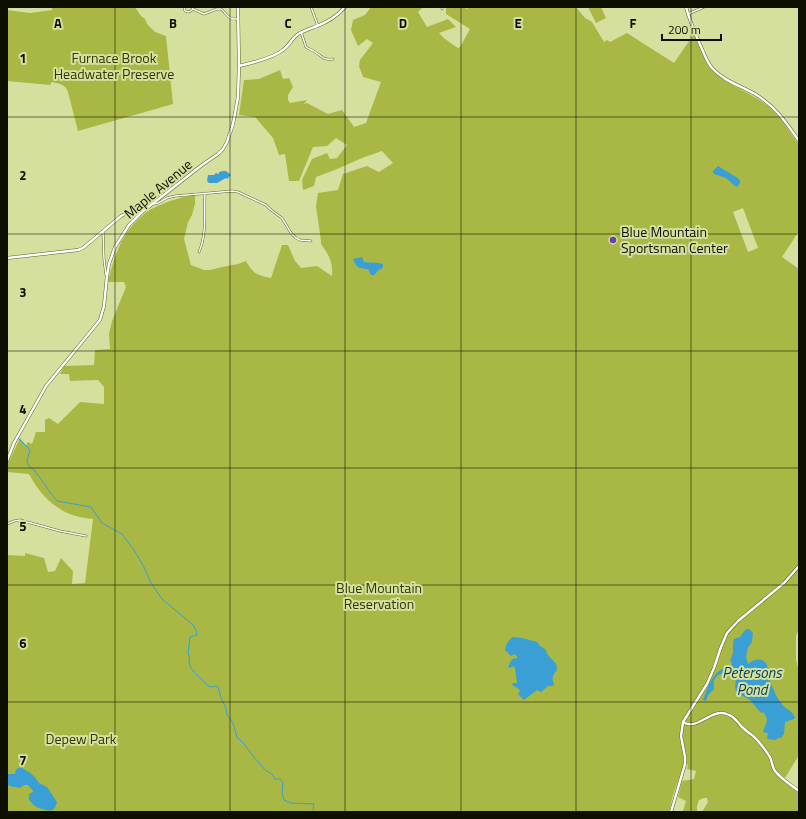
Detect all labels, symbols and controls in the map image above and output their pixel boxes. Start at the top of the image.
text: A [54,13,62,33]
text: B [169,13,177,33]
text: C [284,13,292,33]
text: D [399,13,407,33]
text: E [514,13,522,33]
text: F [630,13,637,33]
scale bar [662,16,721,42]
text: 200 m [668,20,701,39]
park label: Furnace Brook Headwater Preserve [54,47,174,84]
text: 1 [19,48,27,68]
street label: Maple Avenue [119,154,196,223]
text: 2 [19,165,27,185]
place label: Blue Mountain Sportsman Center [621,221,728,258]
marker: Blue Mountain Sportsman Center [608,235,618,245]
text: 3 [19,282,27,302]
text: 4 [19,399,27,419]
text: 5 [19,516,27,536]
park label: Blue Mountain Reservation [336,577,422,614]
text: 6 [19,633,27,653]
water label: Petersons Pond [722,661,783,701]
park label: Depew Park [45,728,117,749]
text: 7 [19,750,27,770]

